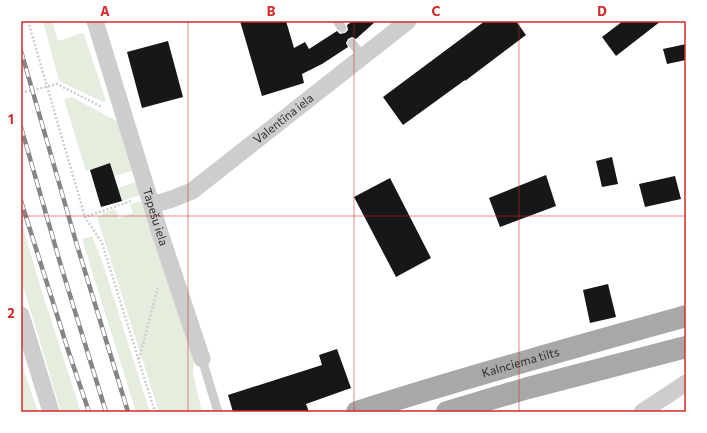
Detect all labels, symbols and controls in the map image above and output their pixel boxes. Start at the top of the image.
text: A [100,3,110,19]
text: B [267,3,276,19]
text: C [432,3,441,19]
text: D [597,3,607,19]
street label: Valentīna iela [250,90,316,146]
text: 1 [8,111,14,127]
street label: Tapešu iela [141,186,172,247]
text: 2 [7,305,15,321]
street label: Kalnciema tilts [480,344,561,379]

